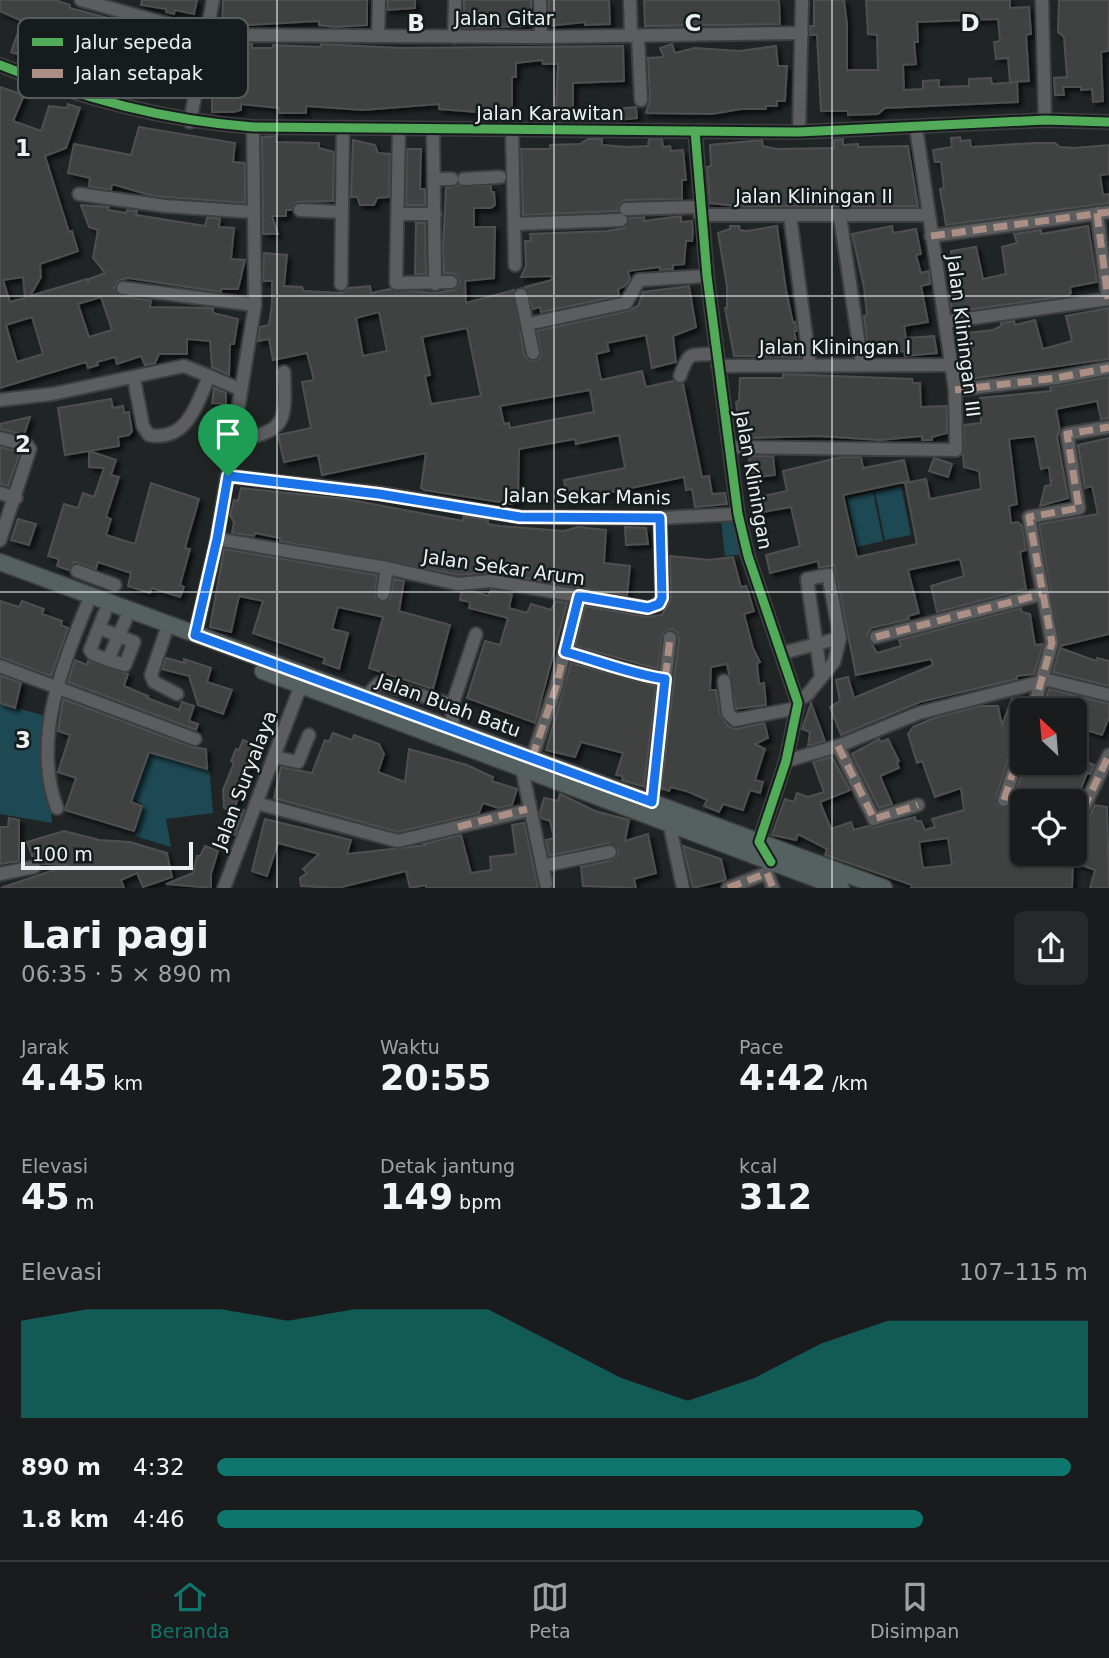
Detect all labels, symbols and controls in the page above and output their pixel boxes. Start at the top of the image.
street label: Jalan Gitar [453,7,554,29]
text: B [407,10,425,36]
text: C [685,10,701,36]
text: D [960,10,980,36]
legend [18,18,248,98]
text: Jalur sepeda [74,31,192,53]
text: Jalan setapak [74,62,203,84]
street label: Jalan Karawitan [475,102,624,124]
text: 1 [15,135,31,161]
street label: Jalan Kliningan II [734,185,893,207]
street label: Jalan Kliningan III [943,253,985,418]
street label: Jalan Kliningan I [758,336,911,358]
pin [198,404,258,476]
street label: Jalan Kliningan [731,408,777,551]
icon: arrive [209,415,247,453]
text: 2 [15,431,31,457]
street label: Jalan Sekar Manis [502,484,671,508]
street label: Jalan Sekar Arum [421,545,587,589]
street label: Jalan Buah Batu [373,668,524,741]
north arrow [1010,698,1087,775]
map controls [1010,698,1087,866]
street label: Jalan Suryalaya [207,707,281,853]
text: 3 [15,727,31,753]
button: locate [1010,789,1087,866]
scale bar [21,839,192,871]
text: 100 m [32,843,93,865]
button: share [1014,911,1088,985]
text: Lari pagi [21,913,209,957]
text: 06:35 · 5 × 890 m [21,961,231,987]
text: Jarak [21,1036,69,1058]
text: Waktu [380,1036,440,1058]
text: Pace [739,1036,783,1058]
text: 4.45 [21,1058,107,1098]
text: 20:55 [380,1058,491,1098]
text: 4:42 [739,1058,826,1098]
text: km [107,1072,143,1094]
text: /km [826,1072,868,1094]
text: Elevasi [21,1155,88,1177]
text: Detak jantung [380,1155,515,1177]
text: kcal [739,1155,777,1177]
text: 45 [21,1177,70,1217]
text: 149 [380,1177,453,1217]
text: 312 [739,1177,812,1217]
text: m [70,1191,94,1213]
text: bpm [453,1191,502,1213]
text: Elevasi [21,1259,102,1285]
text: 107–115 m [959,1259,1088,1285]
text: 890 m [21,1454,101,1480]
text: 4:32 [133,1454,185,1480]
text: 1.8 km [21,1506,109,1532]
text: 4:46 [133,1506,185,1532]
tab: Beranda [150,1578,230,1642]
tab: Peta [529,1578,571,1642]
tab: Disimpan [870,1578,959,1642]

